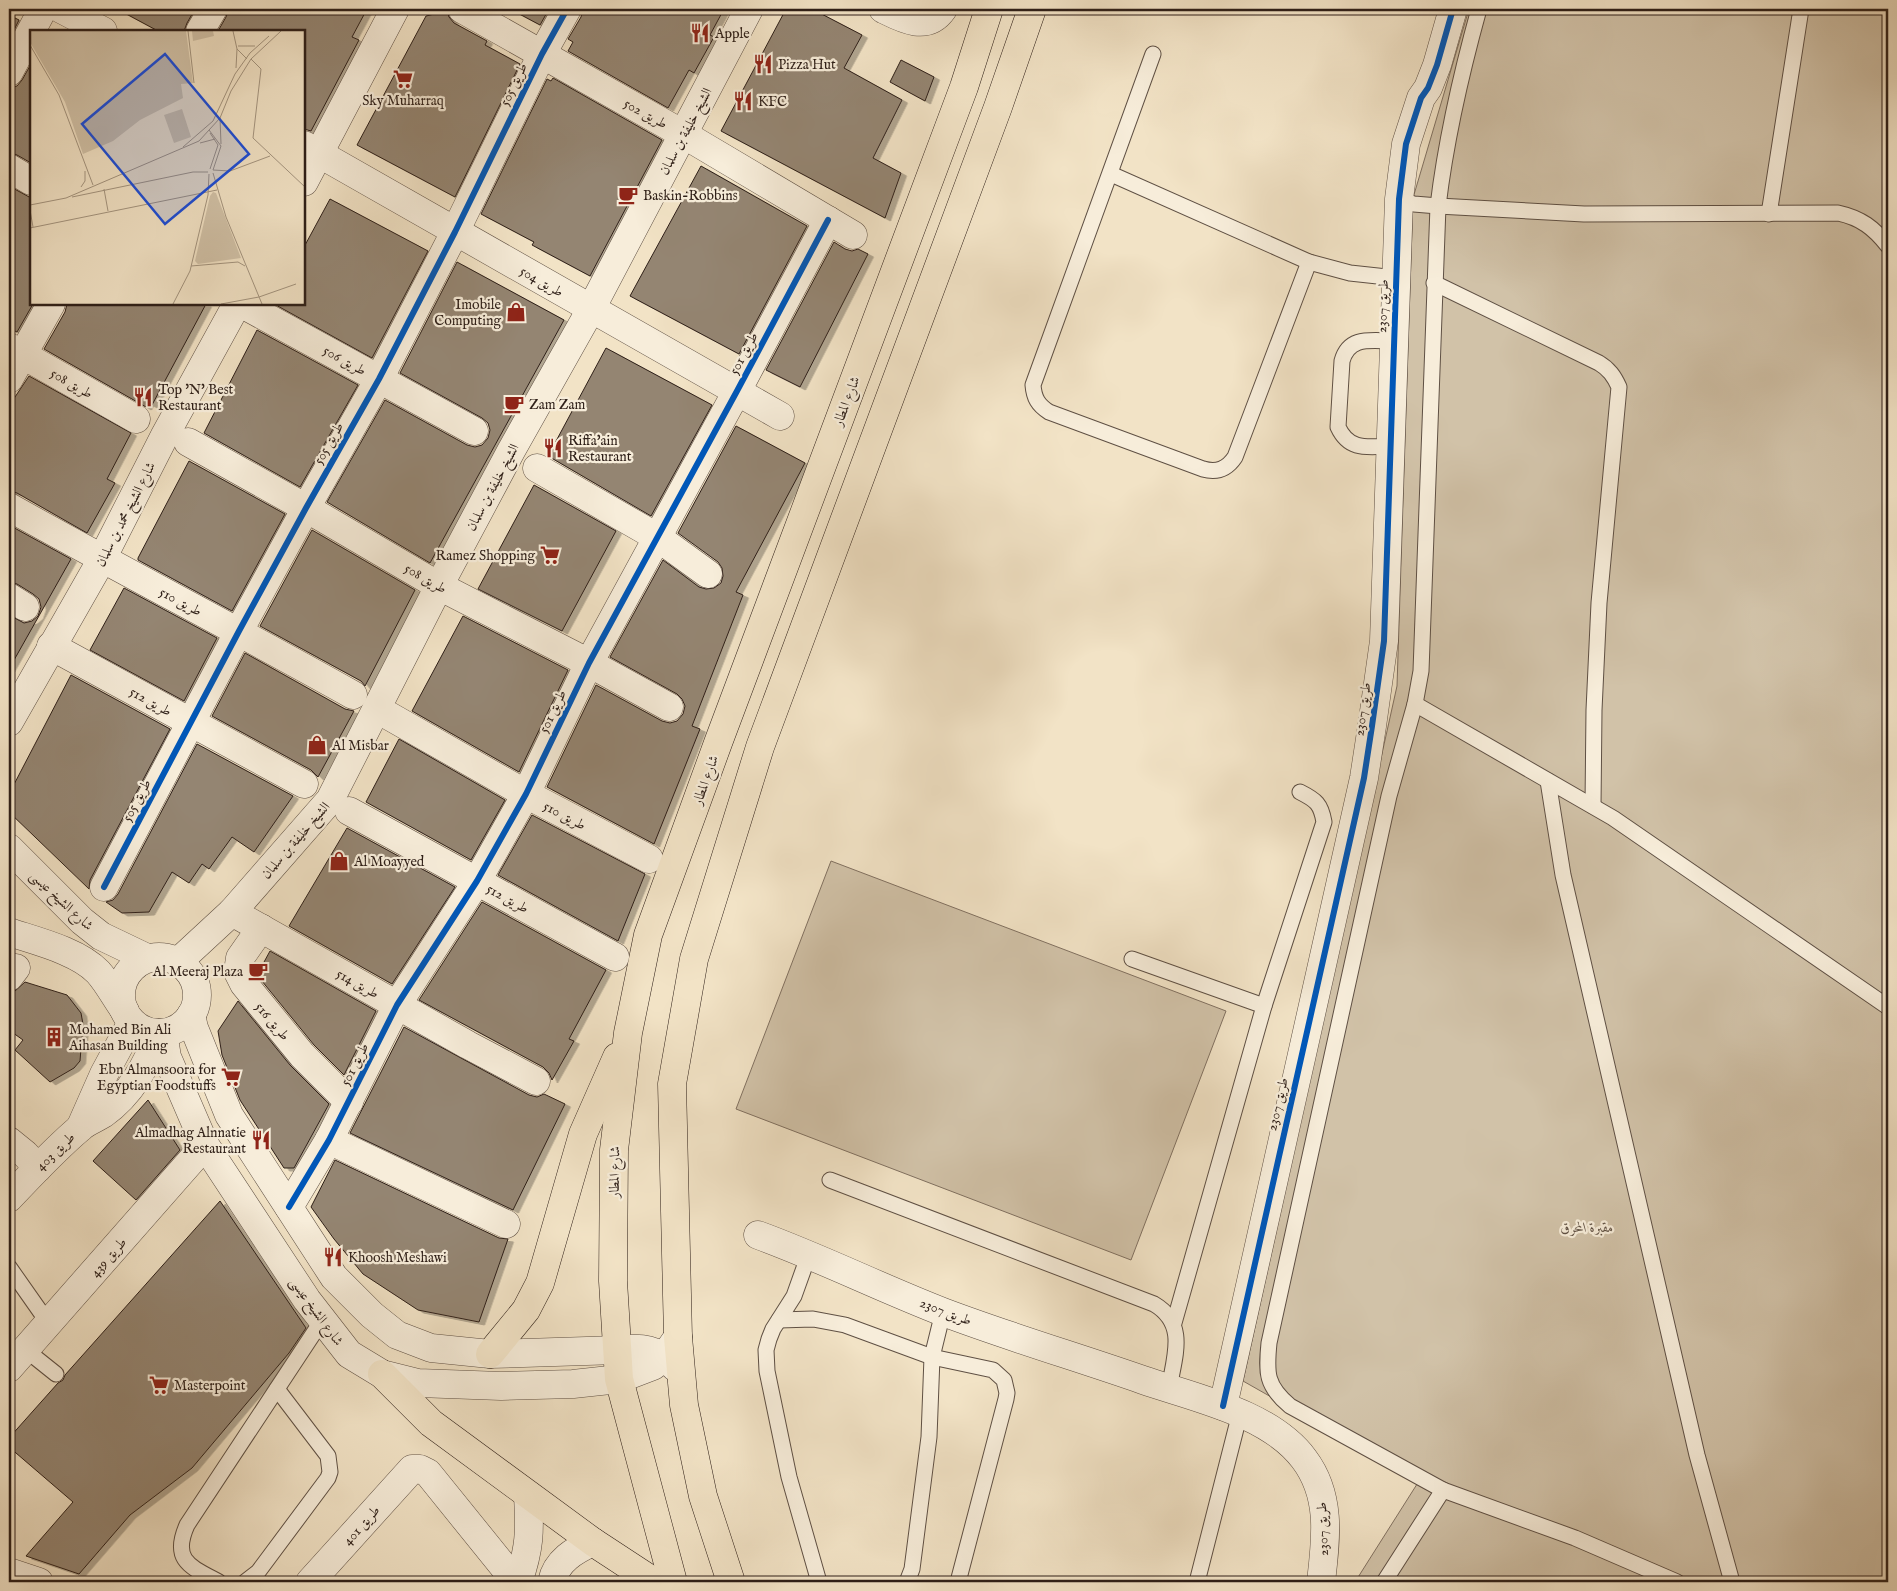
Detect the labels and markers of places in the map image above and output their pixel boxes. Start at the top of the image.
restaurant icon: Apple [689,22,711,44]
place label: Apple [714,25,750,43]
restaurant icon: Pizza Hut [752,53,774,75]
place label: Pizza Hut [778,56,836,74]
supermarket icon: Sky Muharraq [392,68,414,90]
restaurant icon: KFC [732,90,754,112]
place label: Sky Muharraq [362,92,445,110]
place label: KFC [758,93,787,111]
cafe icon: Baskin-Robbins [617,184,639,206]
place label: Baskin-Robbins [643,187,738,205]
place label: Imobile Computing [434,296,502,330]
shop icon: Imobile Computing [505,301,527,323]
place label: Top 'N' Best Restaurant [158,381,234,415]
restaurant icon: Top 'N' Best Restaurant [132,386,154,408]
cafe icon: Zam Zam [503,393,525,415]
place label: Zam Zam [529,396,586,414]
place label: Riffa'ain Restaurant [568,432,632,466]
restaurant icon: Riffa'ain Restaurant [542,437,564,459]
supermarket icon: Ramez Shopping [539,544,561,566]
place label: Ramez Shopping [436,547,535,565]
shop icon: Al Misbar [306,734,328,756]
place label: Al Misbar [331,737,389,755]
shop icon: Al Moayyed [328,850,350,872]
place label: Al Moayyed [353,853,425,871]
cafe icon: Al Meeraj Plaza [247,960,269,982]
place label: Al Meeraj Plaza [152,963,244,981]
place label: Mohamed Bin Ali Aihasan Building [68,1021,172,1055]
building icon: Mohamed Bin Ali Aihasan Building [43,1026,65,1048]
place label: Ebn Almansoora for Egyptian Foodstuffs [97,1061,216,1095]
supermarket icon: Ebn Almansoora for Egyptian Foodstuffs [220,1066,242,1088]
place label: Almadhag Alnnatie Restaurant [134,1124,247,1158]
restaurant icon: Almadhag Alnnatie Restaurant [250,1129,272,1151]
restaurant icon: Khoosh Meshawi [322,1246,344,1268]
place label: Khoosh Meshawi [348,1249,447,1267]
supermarket icon: Masterpoint [148,1374,170,1396]
place label: Masterpoint [174,1377,246,1395]

